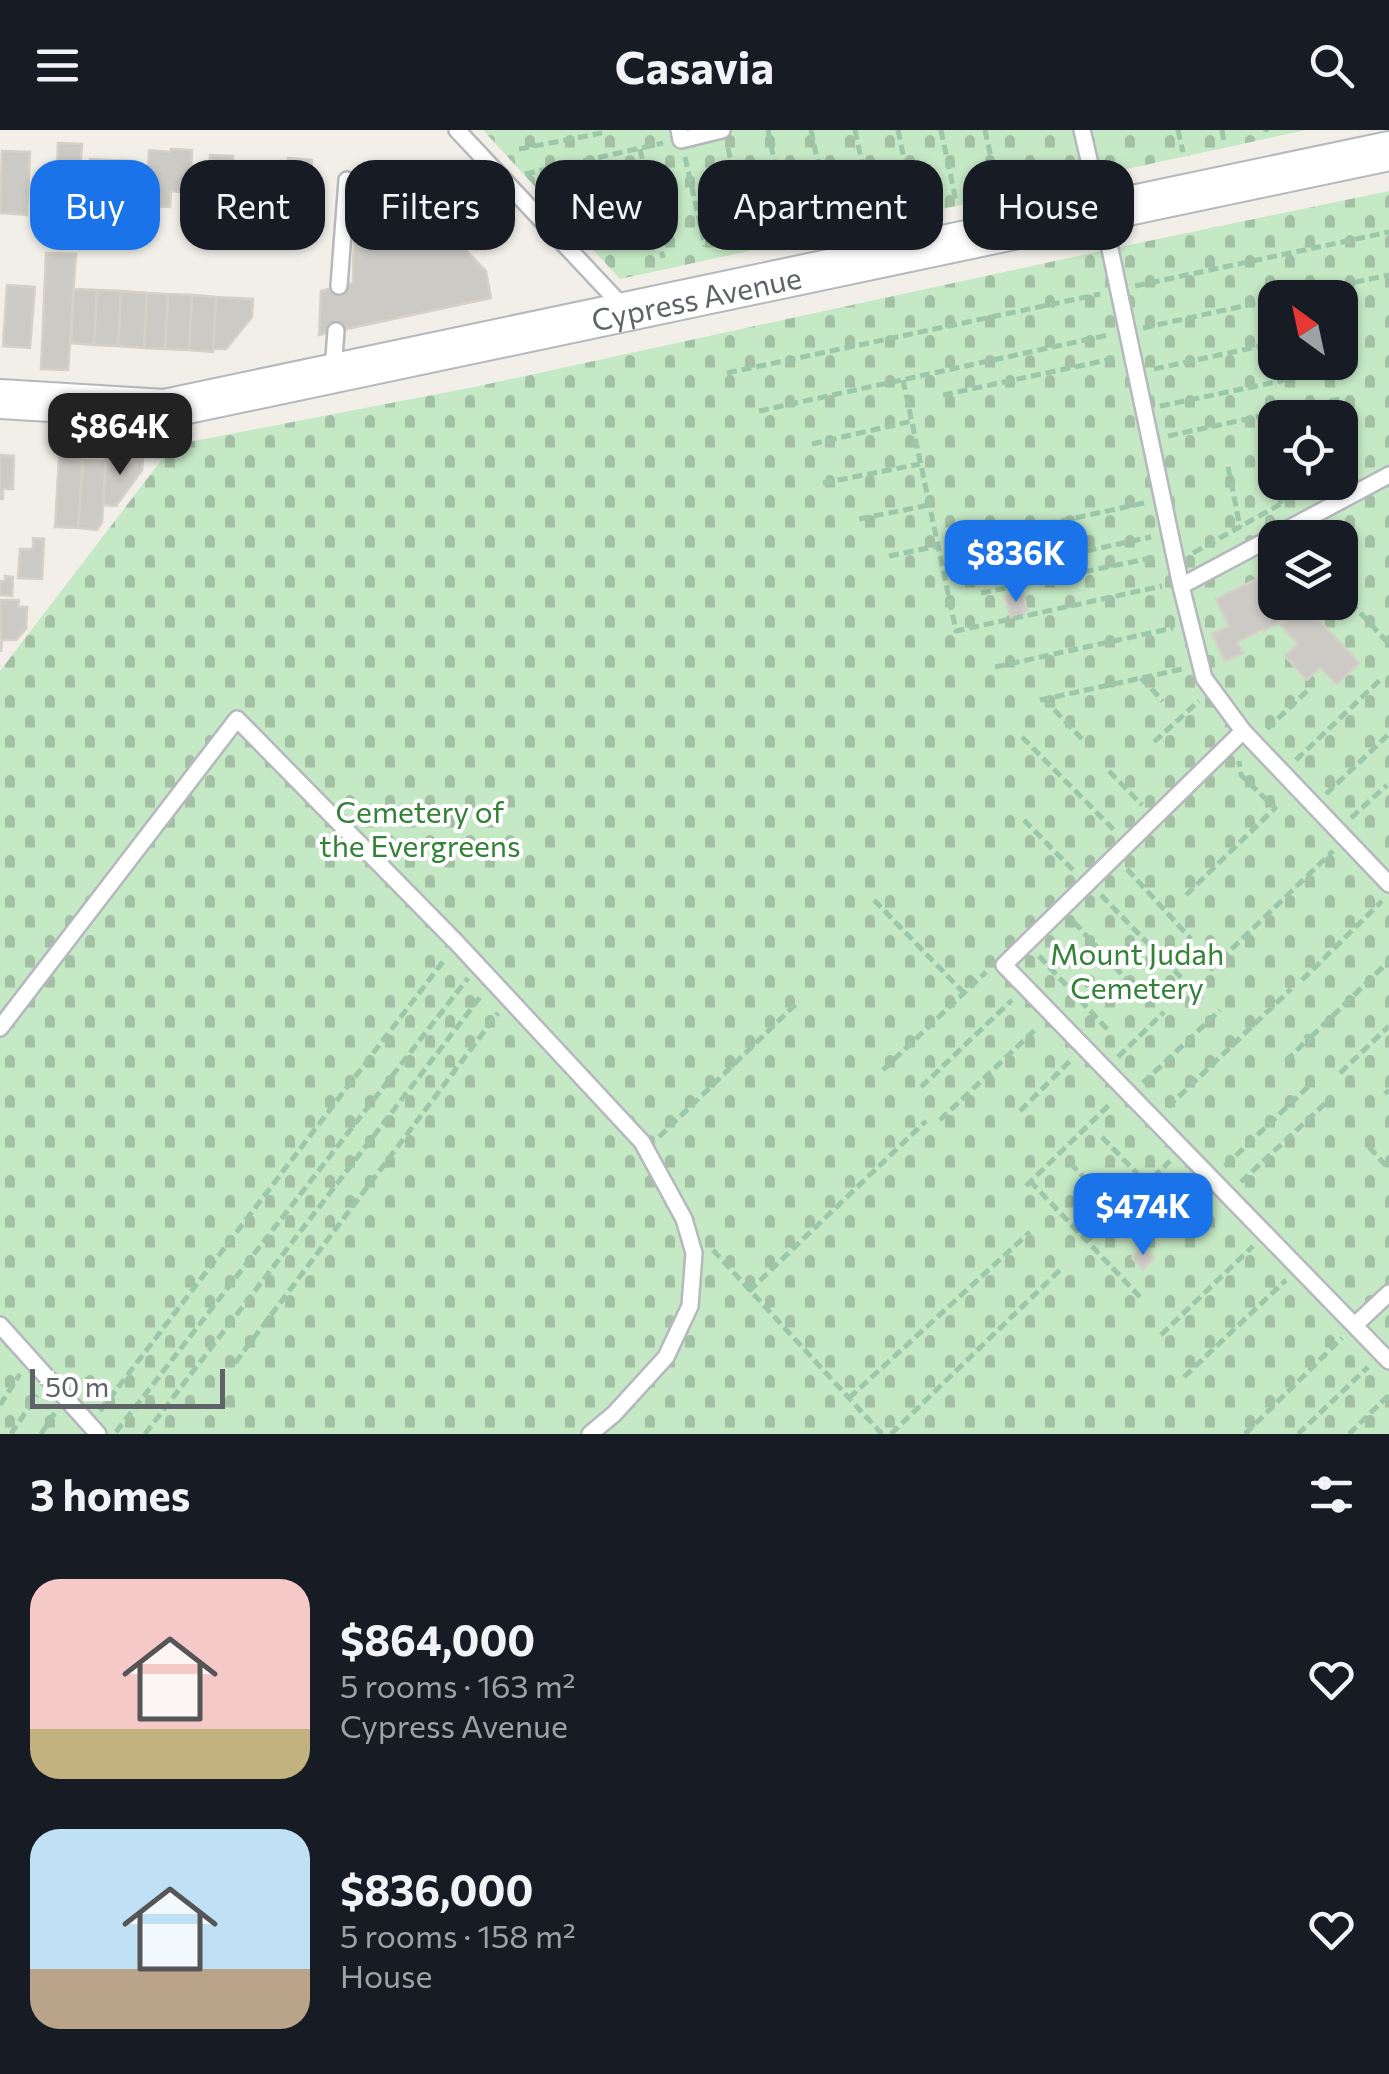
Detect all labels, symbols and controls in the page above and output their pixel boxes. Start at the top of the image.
icon: menu [30,38,85,93]
text: Casavia [615,38,774,93]
icon: search [1304,38,1359,93]
chip: Buy [30,160,160,250]
chip: Rent [180,160,325,250]
chip: Filters [345,160,515,250]
chip: New [535,160,678,250]
chip: Apartment [698,160,943,250]
chip: House [963,160,1134,250]
street label: Cypress Avenue [588,257,804,337]
north arrow [1258,280,1358,380]
map controls [1258,280,1358,620]
pin: $864K [50,393,190,478]
button: locate [1258,400,1358,500]
text: $864K [70,405,170,445]
pin: $836K [946,520,1086,605]
button: layers [1258,520,1358,620]
text: $836K [967,532,1065,572]
park label: Cemetery of the Evergreens [319,792,521,863]
park label: Mount Judah Cemetery [1050,934,1224,1005]
pin: $474K [1073,1173,1213,1258]
text: $474K [1095,1185,1191,1225]
scale bar [30,1364,225,1408]
text: 50 m [45,1369,109,1403]
icon: filters [1304,1467,1359,1522]
text: 3 homes [30,1468,190,1520]
text: $864,000 [340,1613,535,1665]
icon: home [110,1619,230,1739]
icon: heart [1304,1652,1359,1707]
text: 5 rooms · 163 m² [340,1665,575,1705]
text: Cypress Avenue [340,1705,568,1745]
text: $836,000 [340,1863,533,1915]
icon: home [110,1869,230,1989]
icon: heart [1304,1902,1359,1957]
text: 5 rooms · 158 m² [340,1915,576,1955]
text: House [340,1955,432,1995]

